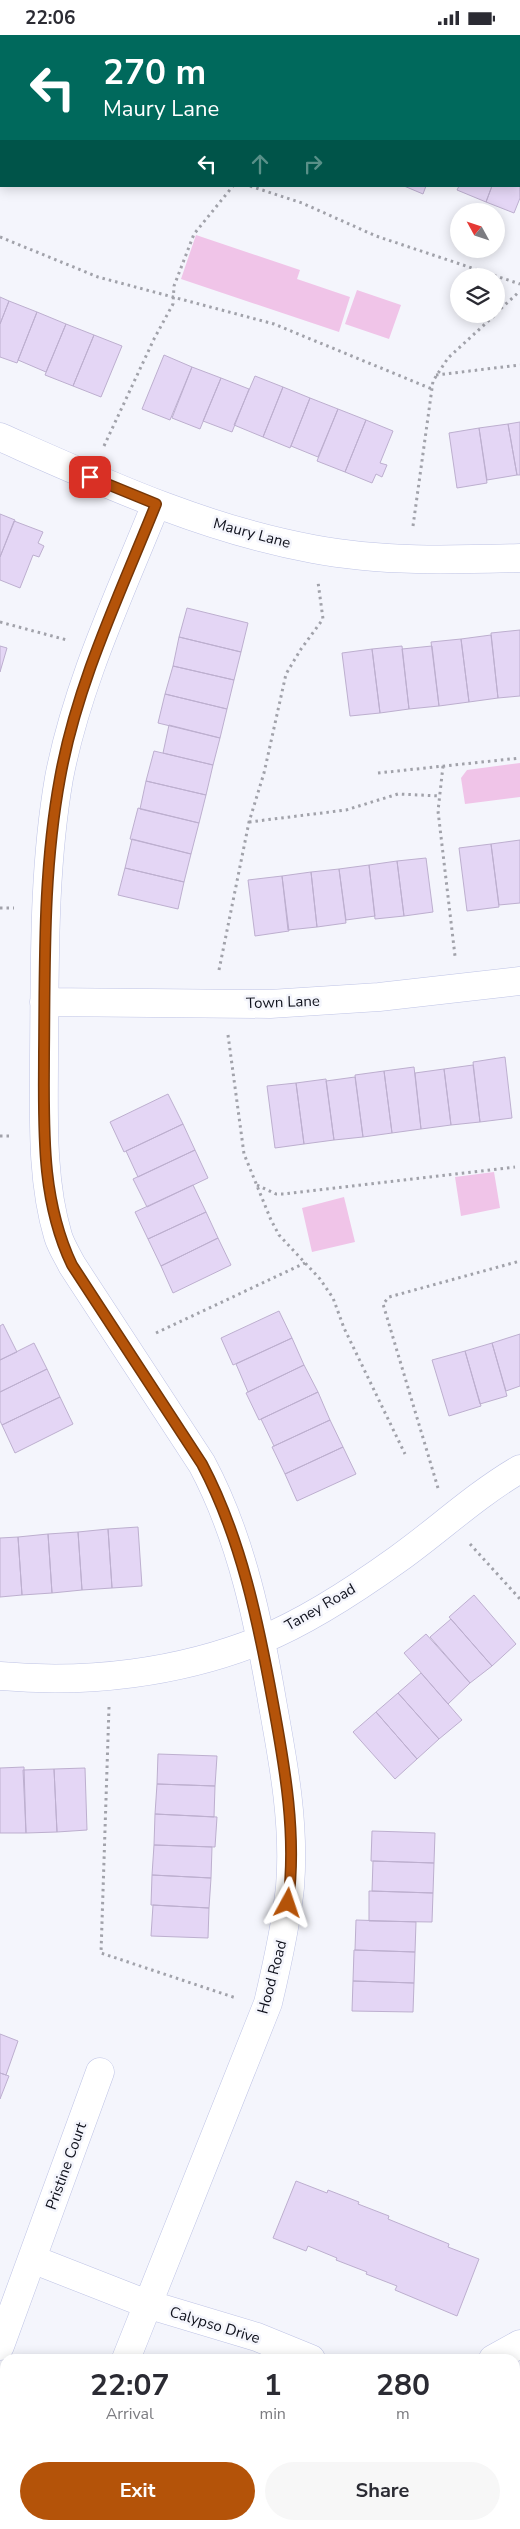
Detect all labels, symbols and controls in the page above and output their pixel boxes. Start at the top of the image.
text: 22:06 [25,5,75,31]
text: 270 m [103,49,206,96]
icon: left [20,55,85,120]
text: Maury Lane [103,94,219,124]
icon: left [193,150,221,178]
icon: ahead [246,150,274,178]
icon: right [299,150,327,178]
north arrow [450,203,505,257]
map controls [450,203,505,323]
button: layers [450,268,505,323]
pin [69,456,111,498]
icon: arrive [76,463,104,491]
street label: Maury Lane [211,513,293,553]
street label: Town Lane [246,991,320,1013]
street label: Taney Road [281,1579,359,1635]
position arrow [261,1876,313,1928]
street label: Hood Road [253,1938,291,2016]
street label: Pristine Court [41,2119,91,2213]
street label: Calypso Drive [167,2302,263,2348]
text: 22:07 [90,2365,169,2406]
text: 1 [264,2365,282,2406]
text: 280 [376,2365,430,2406]
text: Arrival [106,2403,154,2425]
text: min [259,2403,286,2425]
text: m [396,2403,410,2425]
button: Exit [20,2462,255,2520]
button: Share [265,2462,500,2520]

